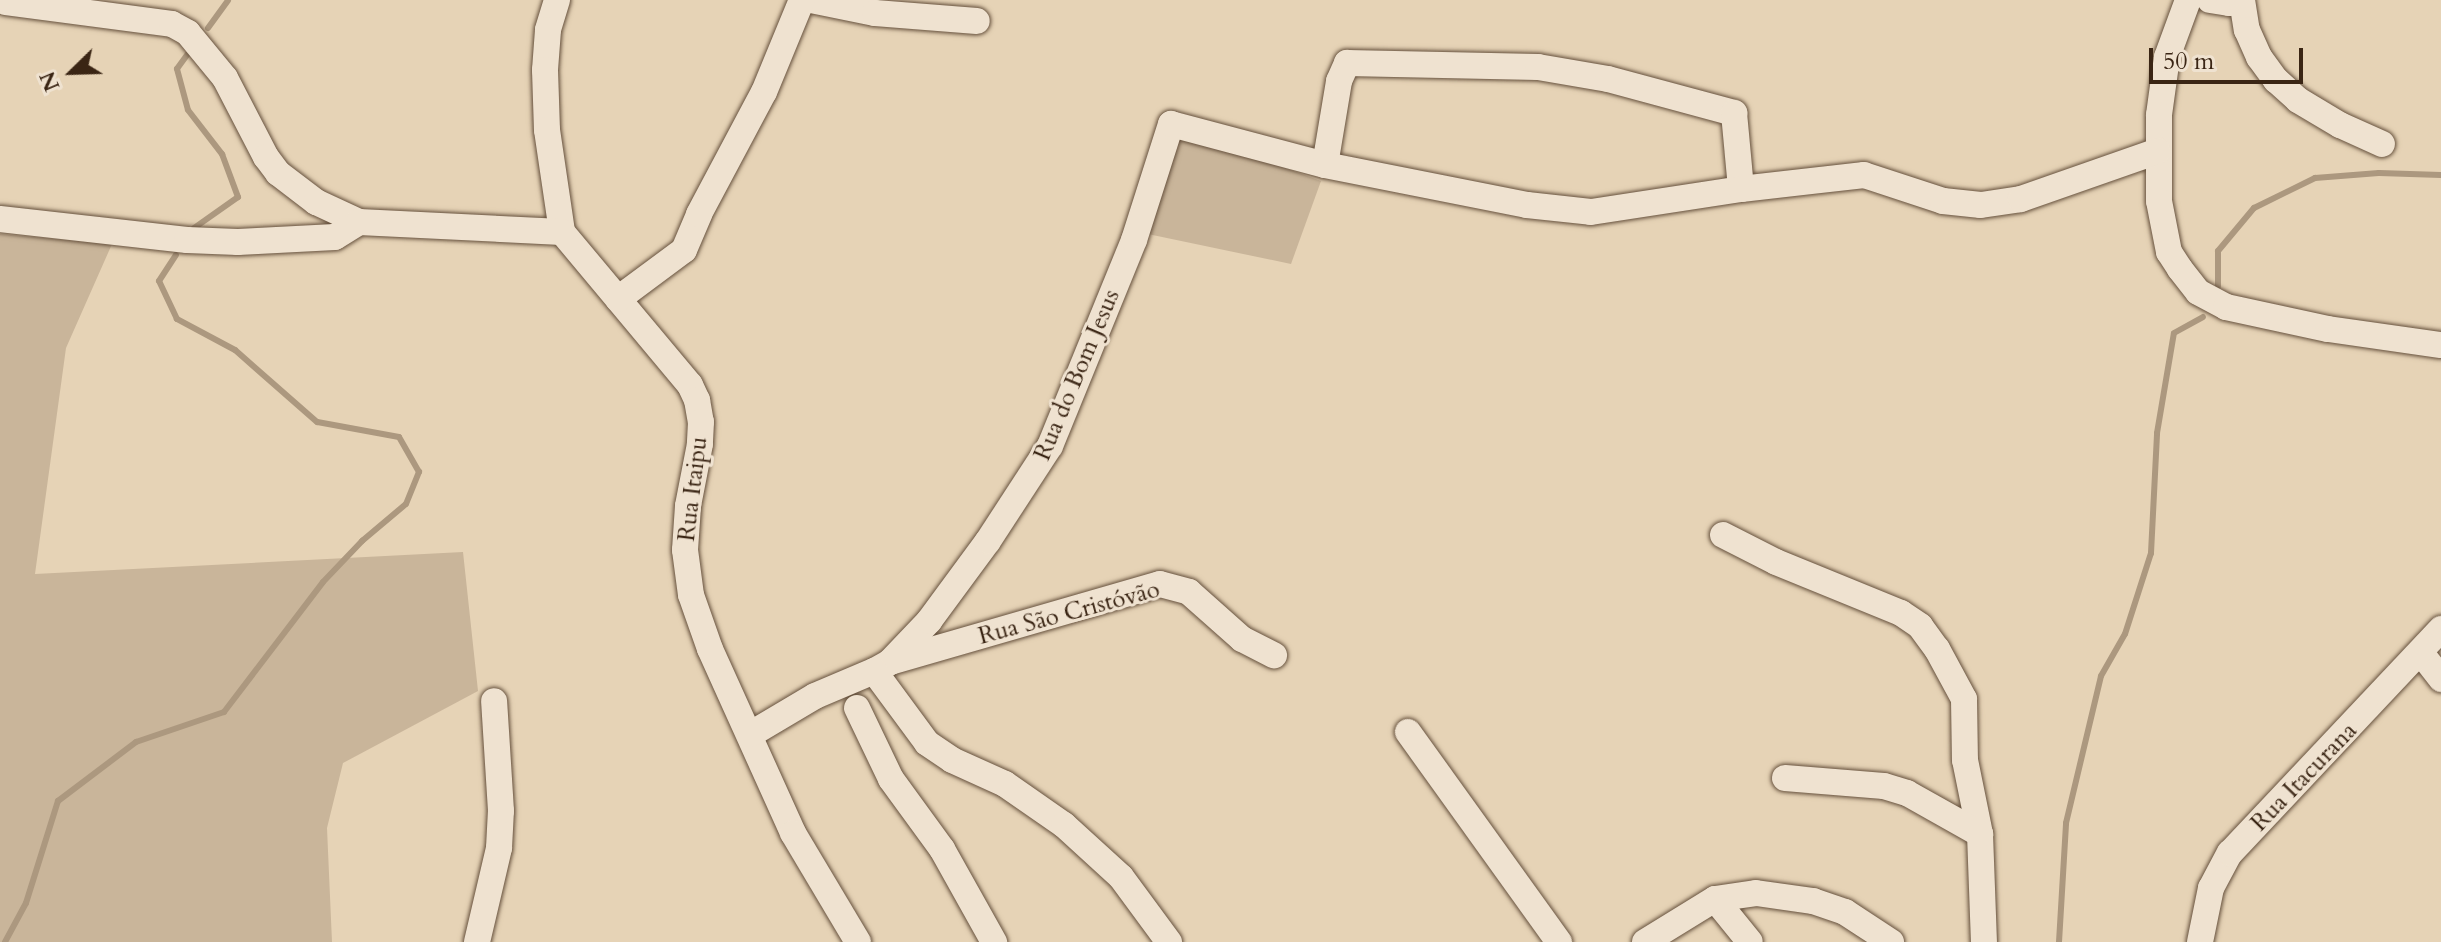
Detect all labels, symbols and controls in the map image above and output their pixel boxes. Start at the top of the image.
north arrow [32,32,112,112]
scale bar [2153,32,2307,82]
text: 50 m [2163,45,2214,78]
text: N [32,67,67,96]
street label: Rua do Bom Jesus [1028,285,1126,465]
street label: Rua Itaipu [672,435,714,543]
street label: Rua São Cristóvão [975,575,1163,651]
street label: Rua Itacurana [2245,717,2363,837]

